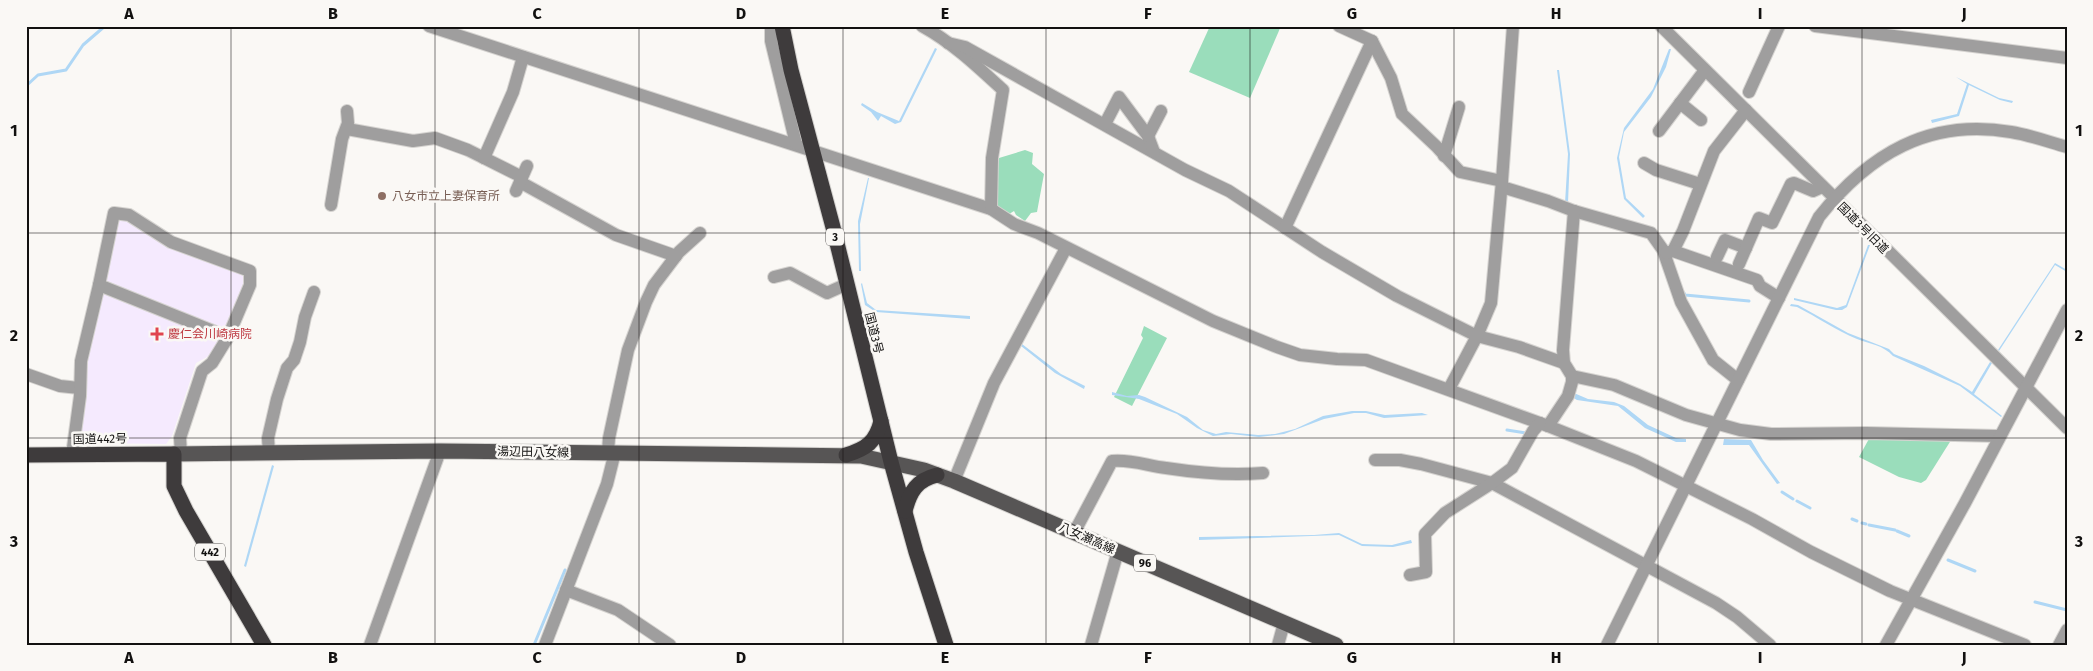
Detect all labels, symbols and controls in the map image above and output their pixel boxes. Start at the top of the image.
text: A [123,4,134,23]
text: B [328,4,338,23]
text: C [532,4,542,23]
text: D [736,4,746,23]
text: E [941,4,949,23]
text: F [1144,4,1152,23]
text: G [1347,4,1357,23]
text: H [1551,4,1561,23]
text: I [1758,4,1762,23]
text: J [1960,4,1967,23]
text: 1 [10,121,18,140]
text: 1 [2075,121,2083,140]
place label: 八女市立上妻保育所 [392,189,500,203]
marker: 八女市立上妻保育所 [376,190,388,202]
street label: 国道3号旧道 [1835,200,1891,256]
road number: 3 [826,228,844,246]
street label: 国道3号 [862,311,886,355]
text: 2 [10,326,18,345]
text: 2 [2075,326,2083,345]
marker: 慶仁会川崎病院 [150,327,164,341]
place label: 慶仁会川崎病院 [168,327,252,341]
street label: 国道442号 [73,432,127,446]
street label: 湯辺田八女線 [497,444,569,460]
street label: 八女瀬高線 [1057,519,1117,557]
text: 3 [9,532,18,551]
text: 3 [2074,532,2083,551]
road number: 442 [195,544,225,560]
road number: 96 [1134,554,1156,572]
text: A [123,648,134,667]
text: B [328,648,338,667]
text: C [532,648,542,667]
text: D [736,648,746,667]
text: E [941,648,949,667]
text: F [1144,648,1152,667]
text: G [1347,648,1357,667]
text: H [1551,648,1561,667]
text: I [1758,648,1762,667]
text: J [1960,648,1967,667]

